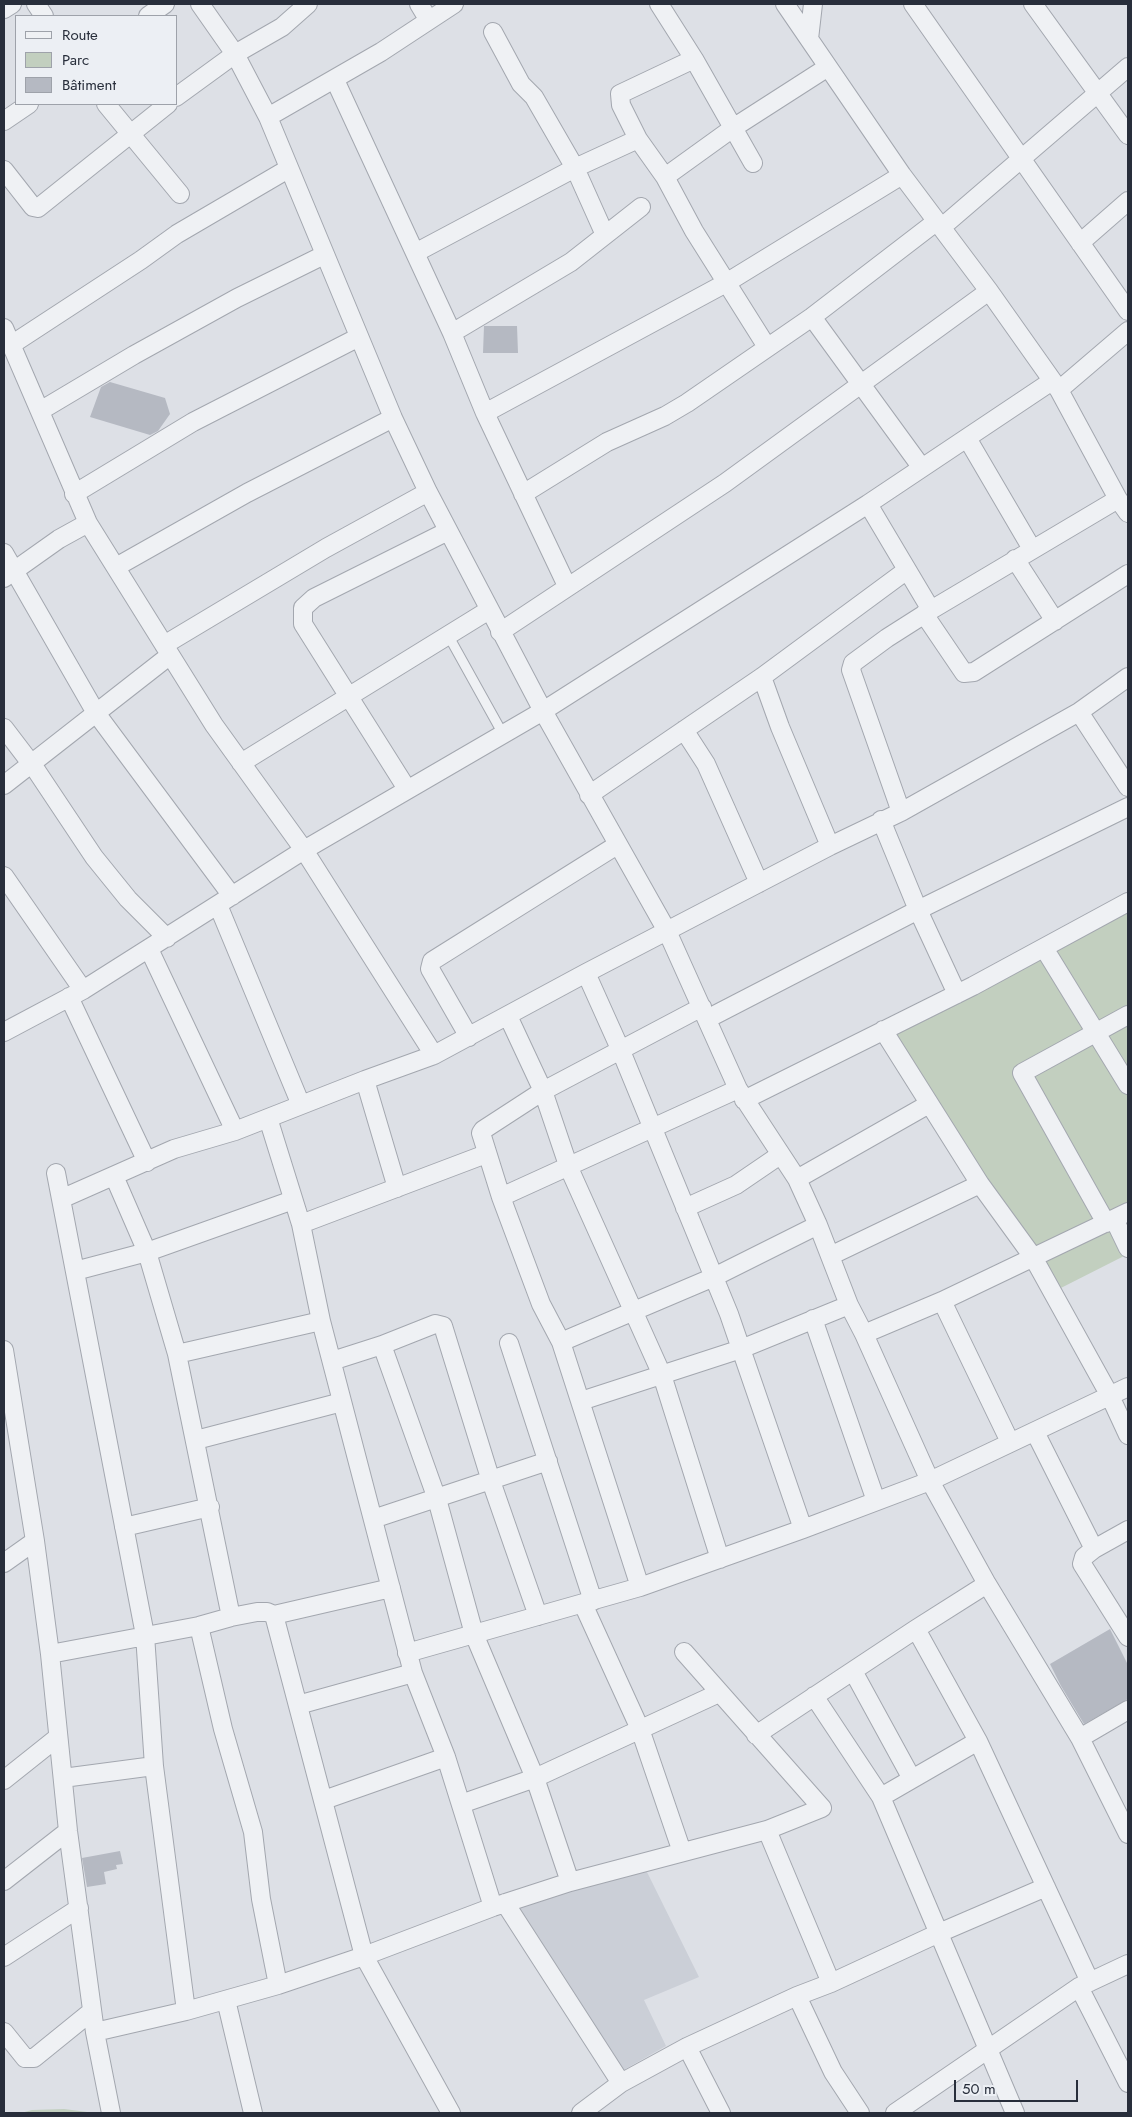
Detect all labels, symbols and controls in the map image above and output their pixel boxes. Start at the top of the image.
legend [15,15,178,105]
text: Route [62,24,98,46]
text: Parc [62,49,89,71]
text: Bâtiment [62,74,116,96]
scale bar [957,2070,1081,2102]
text: 50 m [962,2078,996,2100]

